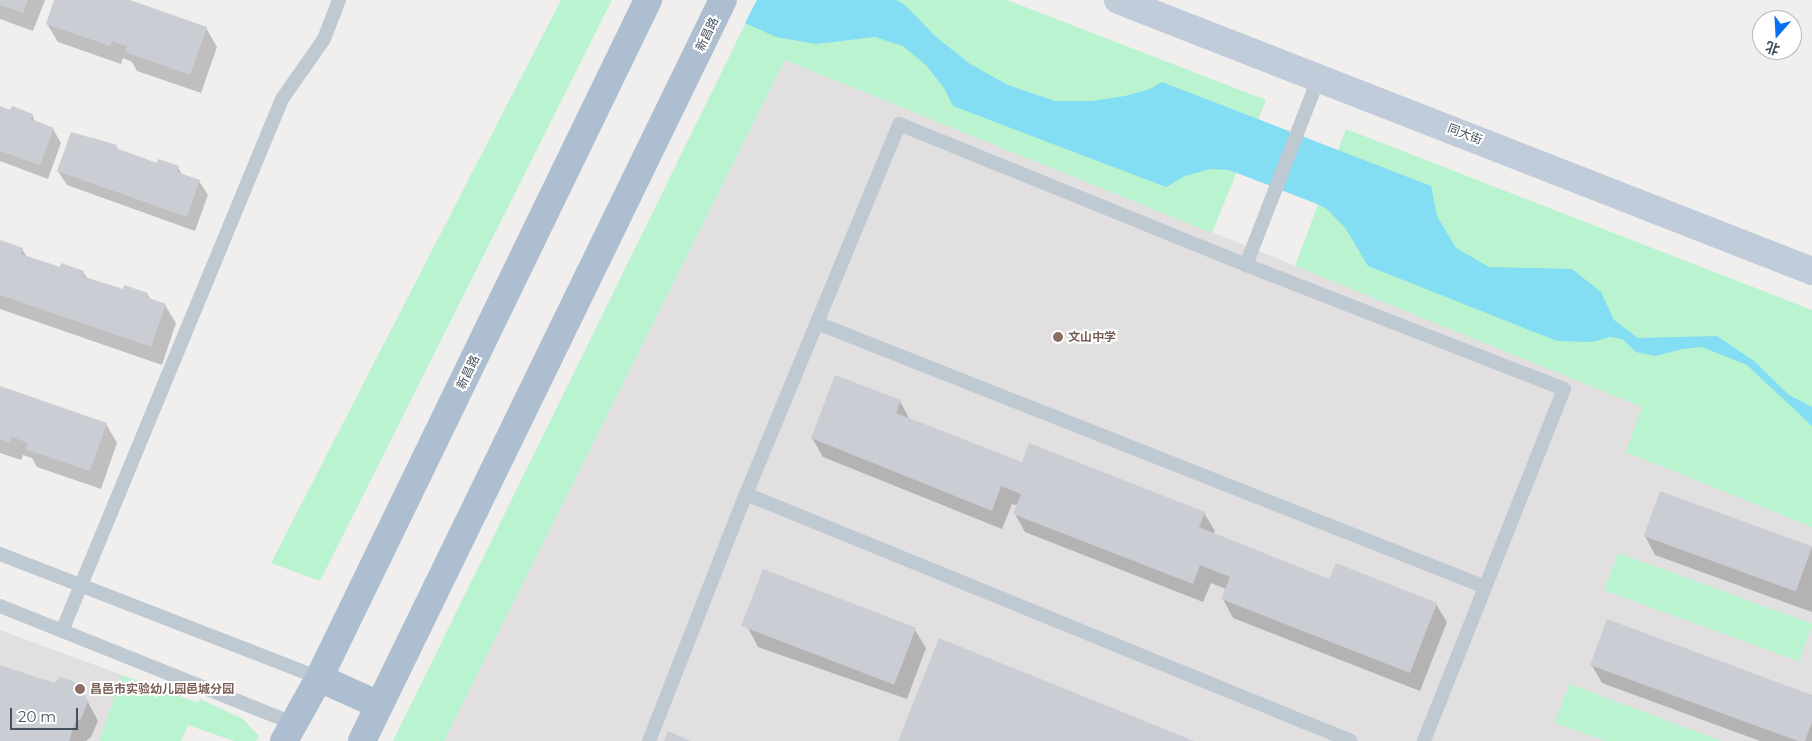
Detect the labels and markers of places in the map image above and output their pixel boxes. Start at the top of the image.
place label: 文山中学 [1068,330,1116,344]
marker: 文山中学 [1052,331,1064,343]
place label: 昌邑市实验幼儿园邑城分园 [90,682,234,696]
marker: 昌邑市实验幼儿园邑城分园 [74,683,86,695]

